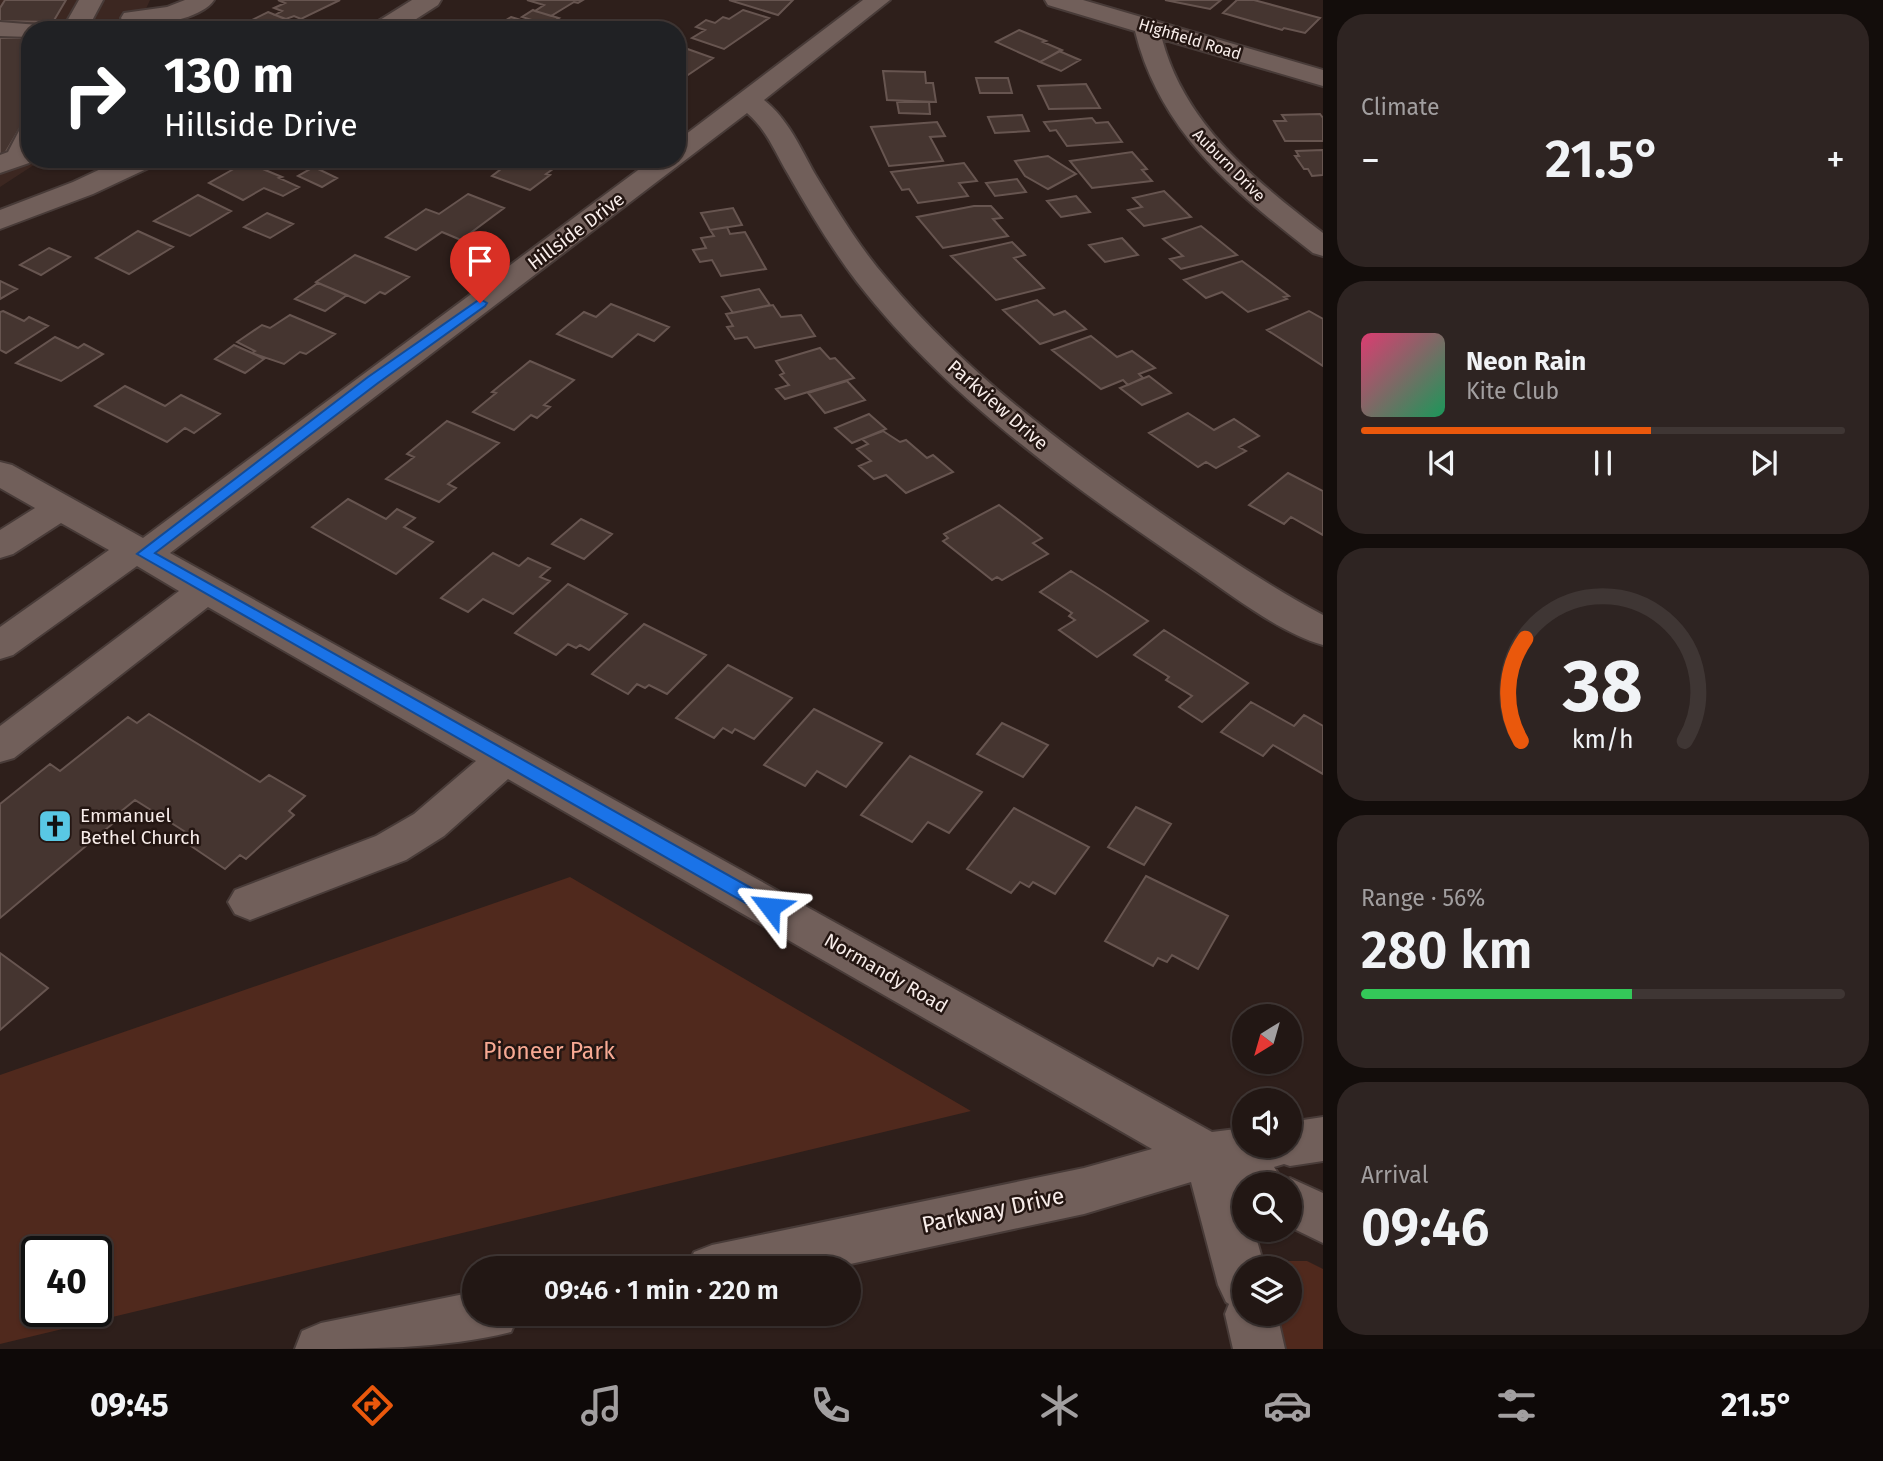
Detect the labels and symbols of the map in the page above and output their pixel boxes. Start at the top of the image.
street label: Highfield Road [1136,14,1244,64]
street label: Auburn Drive [1189,125,1269,205]
street label: Hillside Drive [523,187,629,275]
pin [450,231,510,303]
street label: Parkview Drive [943,355,1053,455]
place label: Emmanuel Bethel Church [80,804,200,849]
church icon: Emmanuel Bethel Church [36,807,74,845]
position arrow [733,870,807,944]
street label: Normandy Road [820,928,952,1018]
north arrow [1232,1004,1302,1074]
park label: Pioneer Park [483,1037,615,1065]
street label: Parkway Drive [919,1181,1067,1239]
speed limit sign: 40 [21,1236,112,1327]

